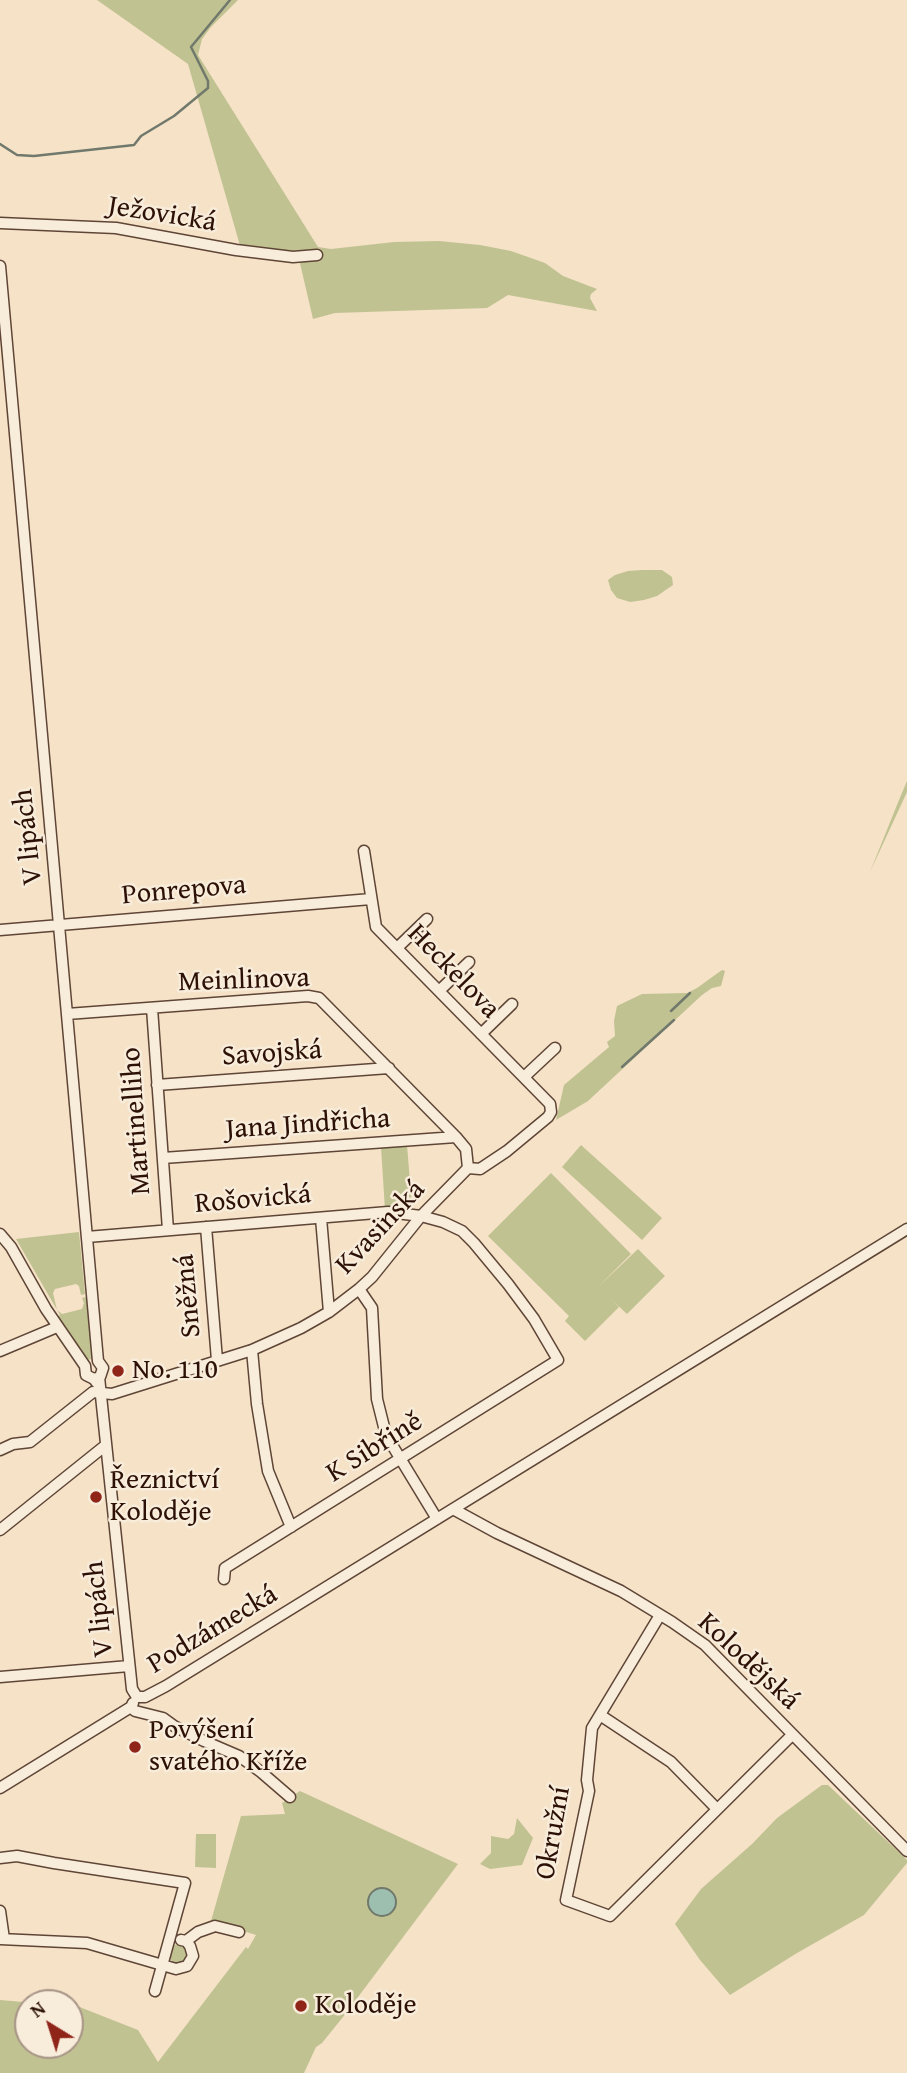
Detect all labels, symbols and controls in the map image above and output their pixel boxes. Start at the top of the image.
street label: Ježovická [105,190,219,240]
street label: V lipách [7,787,51,887]
street label: Ponrepova [120,869,248,913]
street label: Heckelova [400,918,506,1026]
street label: Meinlinova [178,962,310,1000]
street label: Savojská [221,1034,323,1074]
street label: Martinelliho [115,1046,159,1196]
street label: Jana Jindřicha [225,1102,391,1148]
street label: Kvasinská [329,1174,433,1282]
street label: Rošovická [194,1178,312,1222]
street label: Sněžná [169,1253,209,1339]
place label: No. 110 [132,1354,218,1388]
marker: No. 110 [110,1363,126,1379]
street label: K Sibřině [321,1405,429,1491]
place label: Řeznictví Koloděje [110,1464,219,1530]
marker: Řeznictví Koloděje [88,1489,104,1505]
street label: V lipách [78,1559,122,1659]
street label: Podzámecká [142,1578,284,1682]
street label: Kolodějská [690,1606,806,1718]
place label: Povýšení svatého Kříže [149,1714,307,1780]
marker: Povýšení svatého Kříže [127,1739,143,1755]
street label: Okružní [529,1784,579,1882]
north arrow [14,1989,84,2059]
place label: Koloděje [315,1989,417,2023]
text: N [24,1994,51,2024]
marker: Koloděje [293,1998,309,2014]

